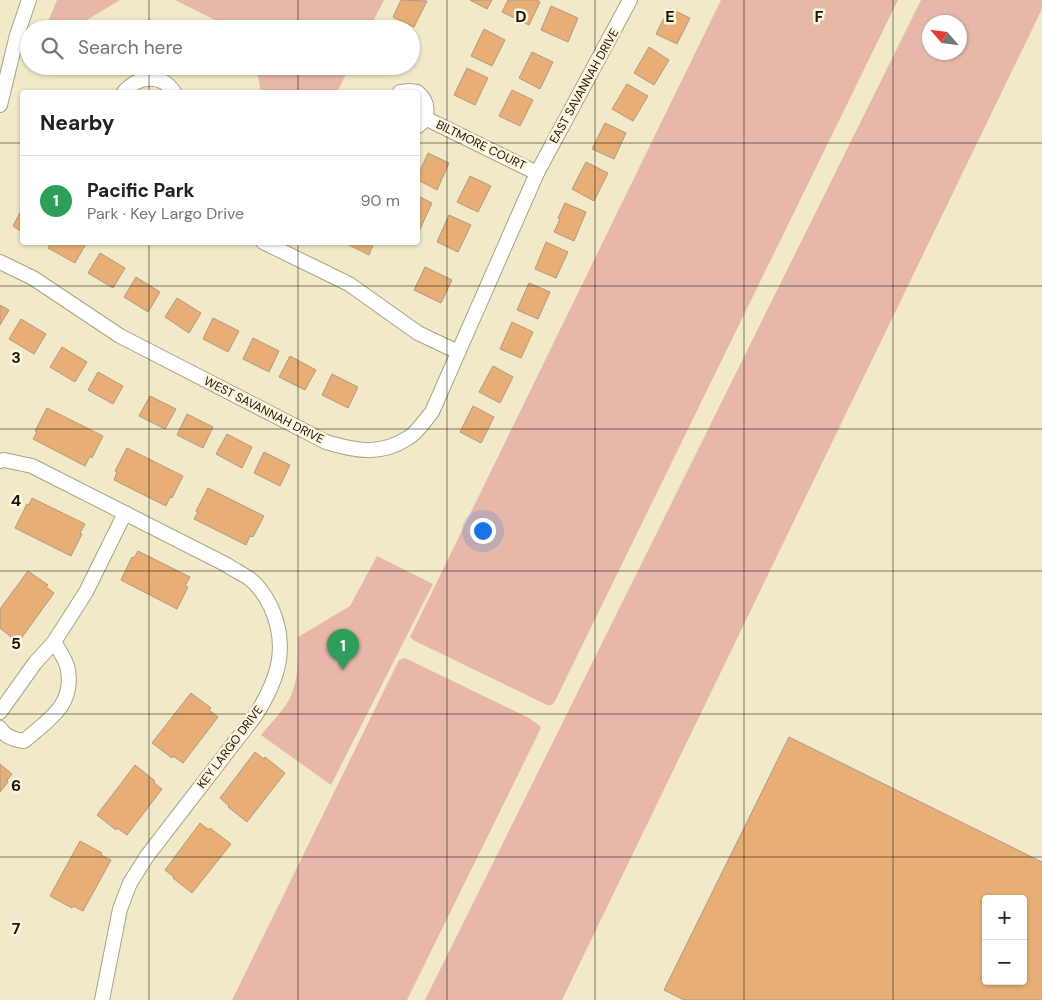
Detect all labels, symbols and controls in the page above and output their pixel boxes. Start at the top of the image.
text: D [515,6,527,27]
text: E [665,6,675,27]
text: F [815,6,824,27]
north arrow [922,15,967,60]
search box [20,20,420,75]
street label: EAST SAVANNAH DRIVE [546,26,622,146]
icon: search [38,34,66,62]
text: Search here [78,35,183,60]
text: Nearby [40,109,114,137]
street label: BILTMORE COURT [434,116,529,174]
text: Pacific Park [87,178,194,203]
text: 1 [53,190,59,211]
text: 90 m [360,190,400,211]
text: Park · Key Largo Drive [87,203,244,224]
text: 3 [11,347,21,368]
street label: WEST SAVANNAH DRIVE [201,373,327,447]
text: 4 [11,490,21,511]
your location [470,518,496,544]
pin: 1 [327,629,359,670]
text: 5 [11,633,21,654]
street label: KEY LARGO DRIVE [194,702,267,792]
text: 6 [11,775,21,796]
map controls [982,895,1027,985]
button: + [982,895,1027,940]
text: 7 [12,918,21,939]
button: − [982,940,1027,985]

